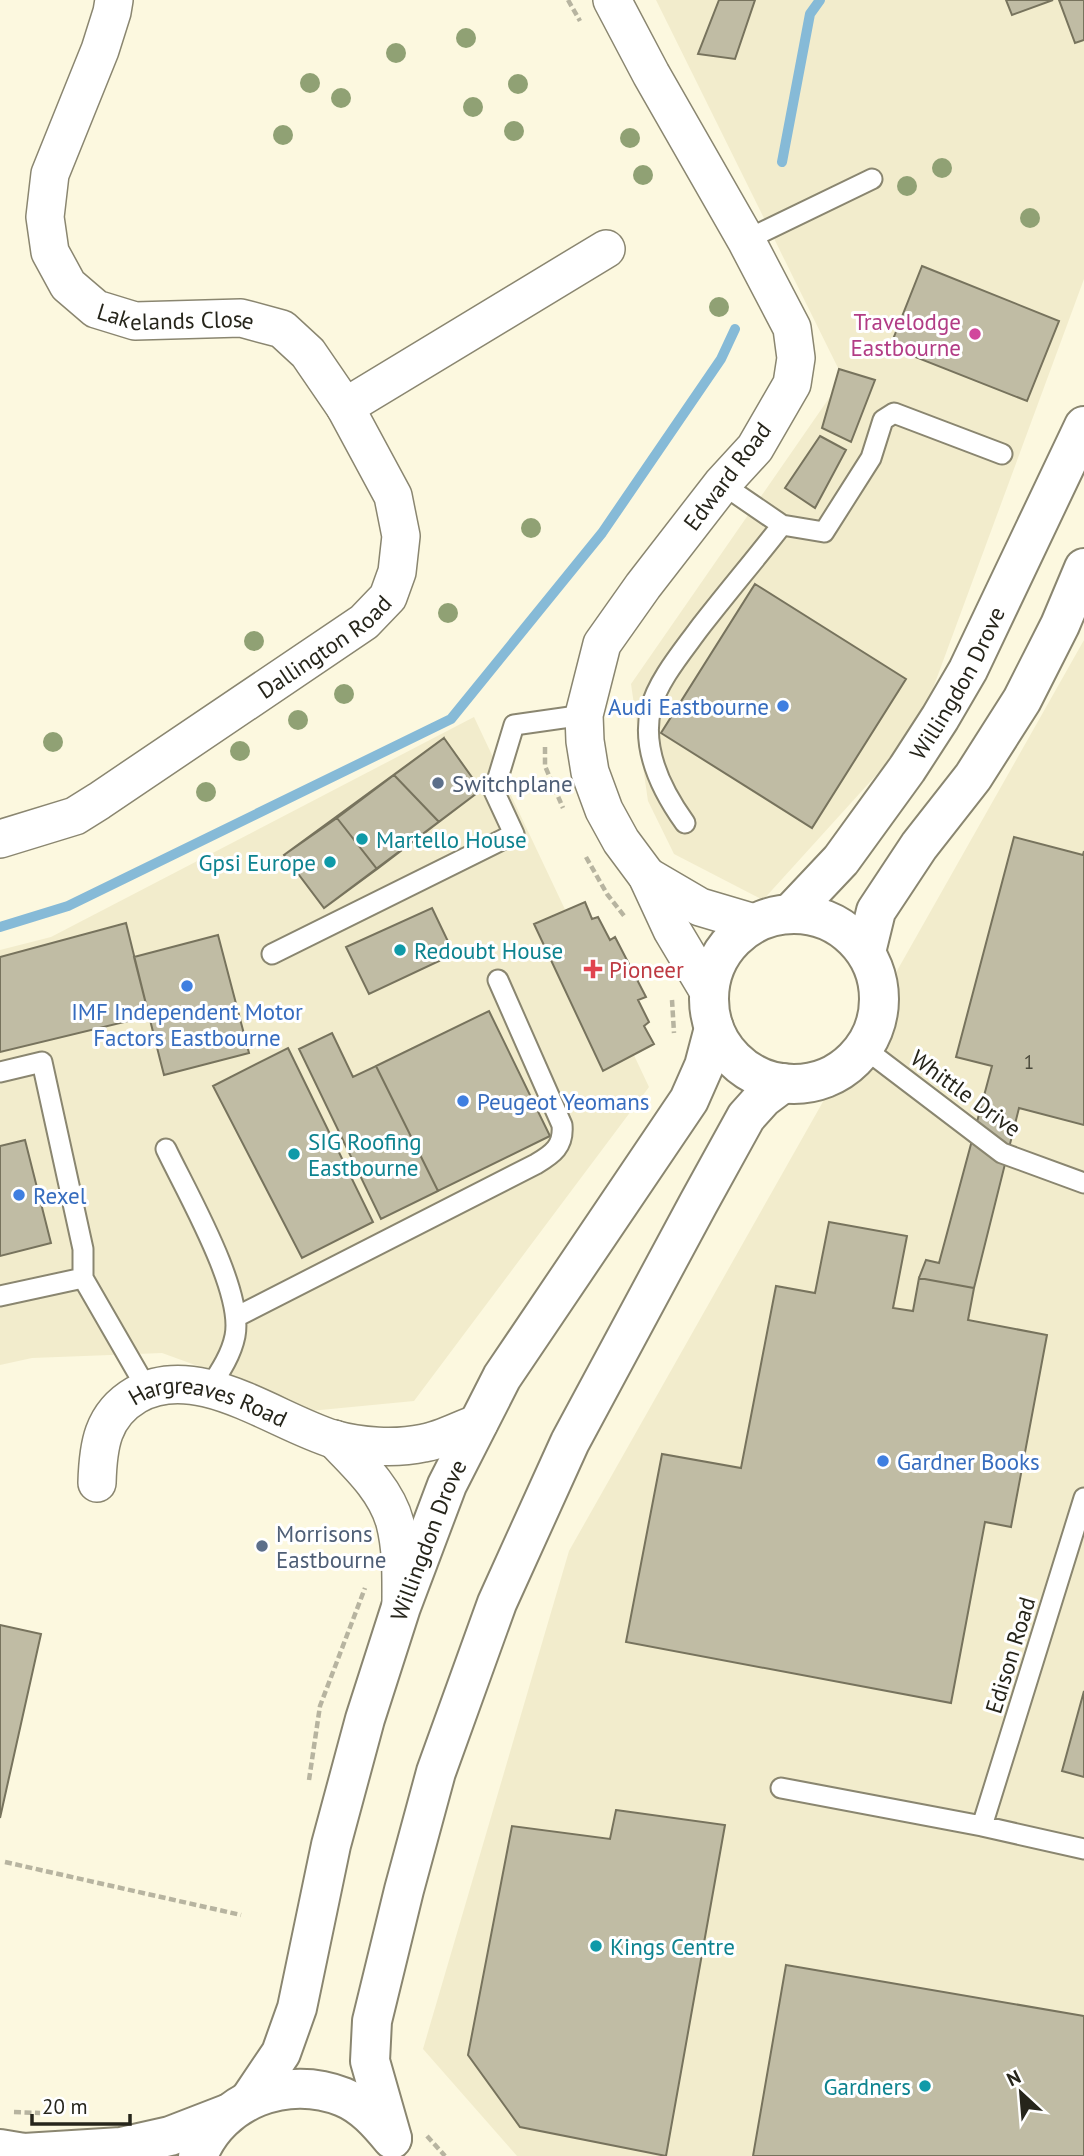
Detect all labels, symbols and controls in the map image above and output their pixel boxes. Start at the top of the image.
street label: Lakelands Close [94,296,258,336]
place label: Travelodge Eastbourne [851,307,961,362]
marker: Travelodge Eastbourne [967,326,983,342]
street label: Edward Road [677,416,777,536]
street label: Dallington Road [252,588,397,704]
street label: Willingdon Drove [903,602,1011,765]
place label: Audi Eastbourne [608,692,769,721]
marker: Audi Eastbourne [775,698,791,714]
place label: Switchplane [452,769,573,798]
marker: Switchplane [430,775,446,791]
place label: Martello House [376,825,527,854]
marker: Martello House [354,831,370,847]
place label: Gpsi Europe [198,848,316,877]
marker: Gpsi Europe [322,854,338,870]
place label: Redoubt House [414,936,563,965]
marker: Redoubt House [392,942,408,958]
place label: Pioneer [609,955,684,984]
marker: Pioneer [583,959,603,979]
marker: IMF Independent Motor Factors Eastbourne [179,978,195,994]
place label: IMF Independent Motor Factors Eastbourne [71,997,303,1052]
street label: Whittle Drive [905,1043,1027,1143]
house number: 1 [1024,1050,1034,1074]
place label: Peugeot Yeomans [477,1087,649,1116]
marker: Peugeot Yeomans [455,1093,471,1109]
place label: SIG Roofing Eastbourne [308,1127,422,1182]
marker: SIG Roofing Eastbourne [286,1146,302,1162]
place label: Rexel [33,1181,87,1210]
marker: Rexel [11,1187,27,1203]
street label: Hargreaves Road [123,1370,292,1433]
place label: Gardner Books [897,1447,1040,1476]
marker: Gardner Books [875,1453,891,1469]
street label: Willingdon Drove [383,1454,472,1624]
place label: Morrisons Eastbourne [276,1519,386,1574]
marker: Morrisons Eastbourne [254,1538,270,1554]
street label: Edison Road [979,1593,1041,1717]
place label: Kings Centre [610,1932,735,1961]
marker: Kings Centre [588,1938,604,1954]
north arrow [986,2058,1056,2128]
text: N [1003,2064,1024,2091]
place label: Gardners [824,2072,911,2101]
marker: Gardners [917,2078,933,2094]
scale bar [32,2082,130,2126]
text: 20 m [42,2093,88,2120]

